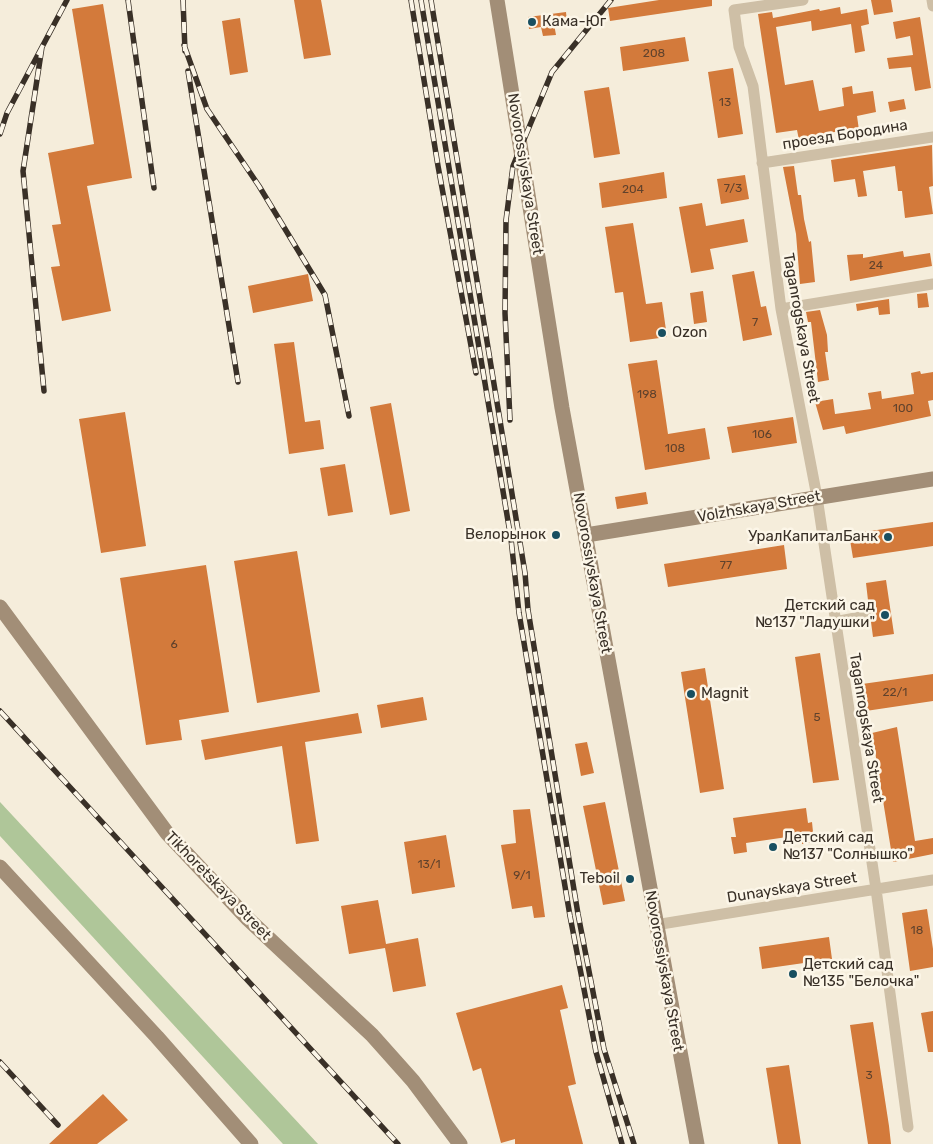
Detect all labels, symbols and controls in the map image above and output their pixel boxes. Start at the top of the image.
place label: Кама-Юг [542,13,606,31]
marker: Кама-Юг [526,16,538,28]
house number: 208 [643,47,665,61]
street label: Novorossiyskaya Street [503,92,547,256]
house number: 13 [719,96,731,110]
street label: проезд Бородина [781,116,909,154]
house number: 7/3 [724,182,742,196]
house number: 204 [622,183,644,197]
street label: Taganrogskaya Street [779,252,823,404]
house number: 24 [869,259,883,273]
house number: 7 [752,316,758,330]
place label: Ozon [672,324,707,342]
marker: Ozon [656,327,668,339]
house number: 198 [637,388,657,402]
house number: 100 [893,402,913,416]
house number: 106 [752,428,772,442]
house number: 108 [665,442,685,456]
street label: Volzhskaya Street [696,487,822,527]
street label: Novorossiyskaya Street [569,491,615,655]
place label: Велорынок [465,526,546,544]
place label: УралКапиталБанк [748,528,878,546]
marker: Велорынок [550,529,562,541]
marker: УралКапиталБанк [882,531,894,543]
house number: 77 [720,559,732,573]
place label: Детский сад №137 "Ладушки" [755,597,875,632]
marker: Детский сад №137 "Ладушки" [879,609,891,621]
house number: 6 [170,638,178,652]
street label: Taganrogskaya Street [845,652,887,804]
place label: Magnit [701,685,749,703]
house number: 22/1 [883,686,907,700]
marker: Magnit [685,688,697,700]
house number: 5 [813,711,821,725]
street label: Tikhoretskaya Street [161,828,275,944]
place label: Детский сад №137 "Солнышко" [783,829,913,864]
marker: Детский сад №137 "Солнышко" [767,841,779,853]
house number: 13/1 [417,858,441,872]
house number: 9/1 [513,869,531,883]
street label: Dunayskaya Street [726,869,858,907]
place label: Teboil [580,870,620,888]
marker: Teboil [624,873,636,885]
street label: Novorossiyskaya Street [641,889,687,1053]
house number: 18 [911,924,923,938]
place label: Детский сад №135 "Белочка" [803,956,919,991]
marker: Детский сад №135 "Белочка" [787,968,799,980]
house number: 3 [865,1069,873,1083]

